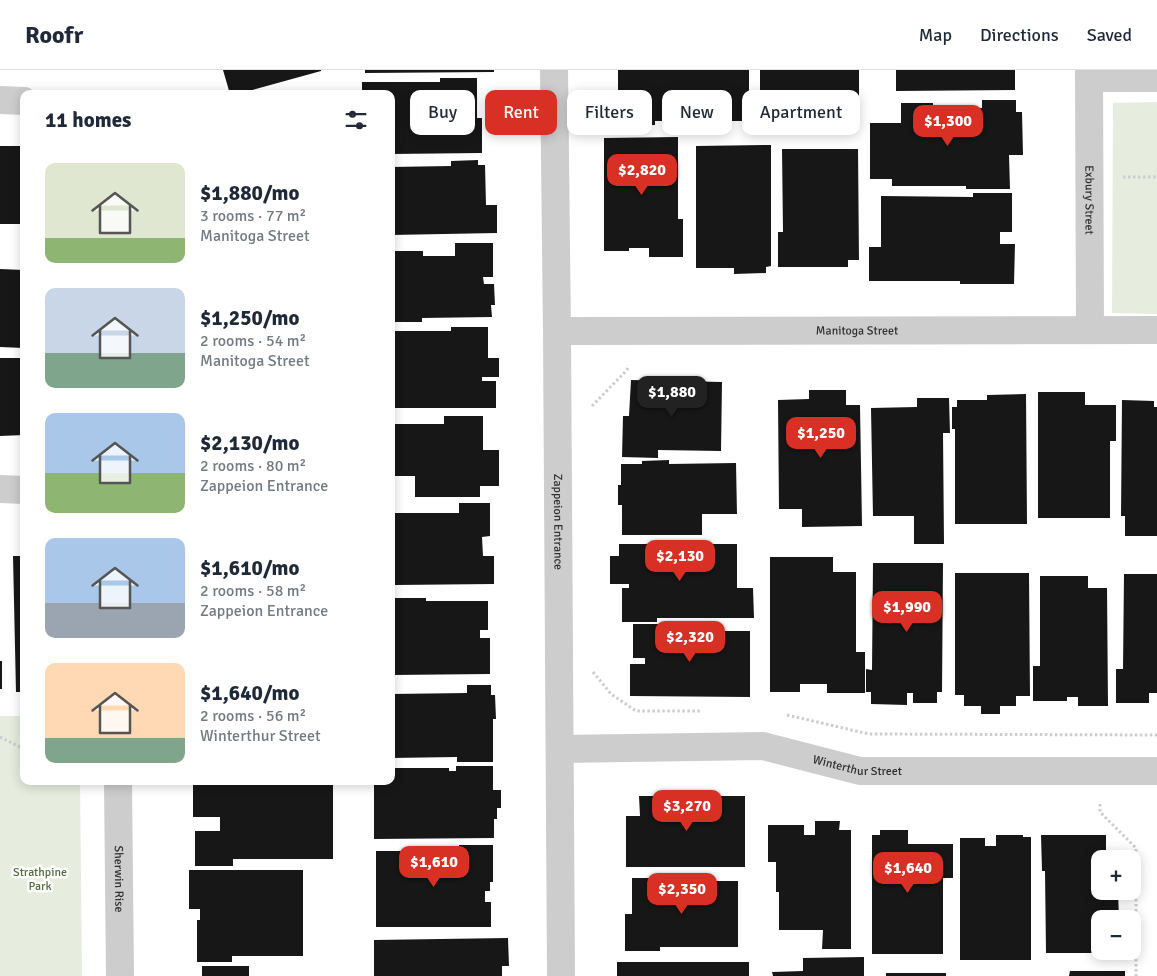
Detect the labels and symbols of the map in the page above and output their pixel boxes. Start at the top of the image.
pin: $1,300 [907,104,989,147]
pin: $2,820 [601,154,683,196]
street label: Exbury Street [1081,165,1097,235]
street label: Manitoga Street [816,323,898,339]
pin: $1,880 [631,376,713,418]
pin: $1,250 [780,416,862,459]
street label: Zappeion Entrance [550,474,565,570]
pin: $2,130 [639,540,721,582]
pin: $1,990 [866,590,948,633]
pin: $2,320 [649,620,731,663]
street label: Winterthur Street [811,752,902,779]
pin: $3,270 [646,790,728,832]
street label: Sherwin Rise [111,845,126,913]
pin: $1,610 [393,846,475,888]
pin: $1,640 [867,852,949,894]
park label: Strathpine Park [13,865,67,894]
pin: $2,350 [641,872,723,915]

